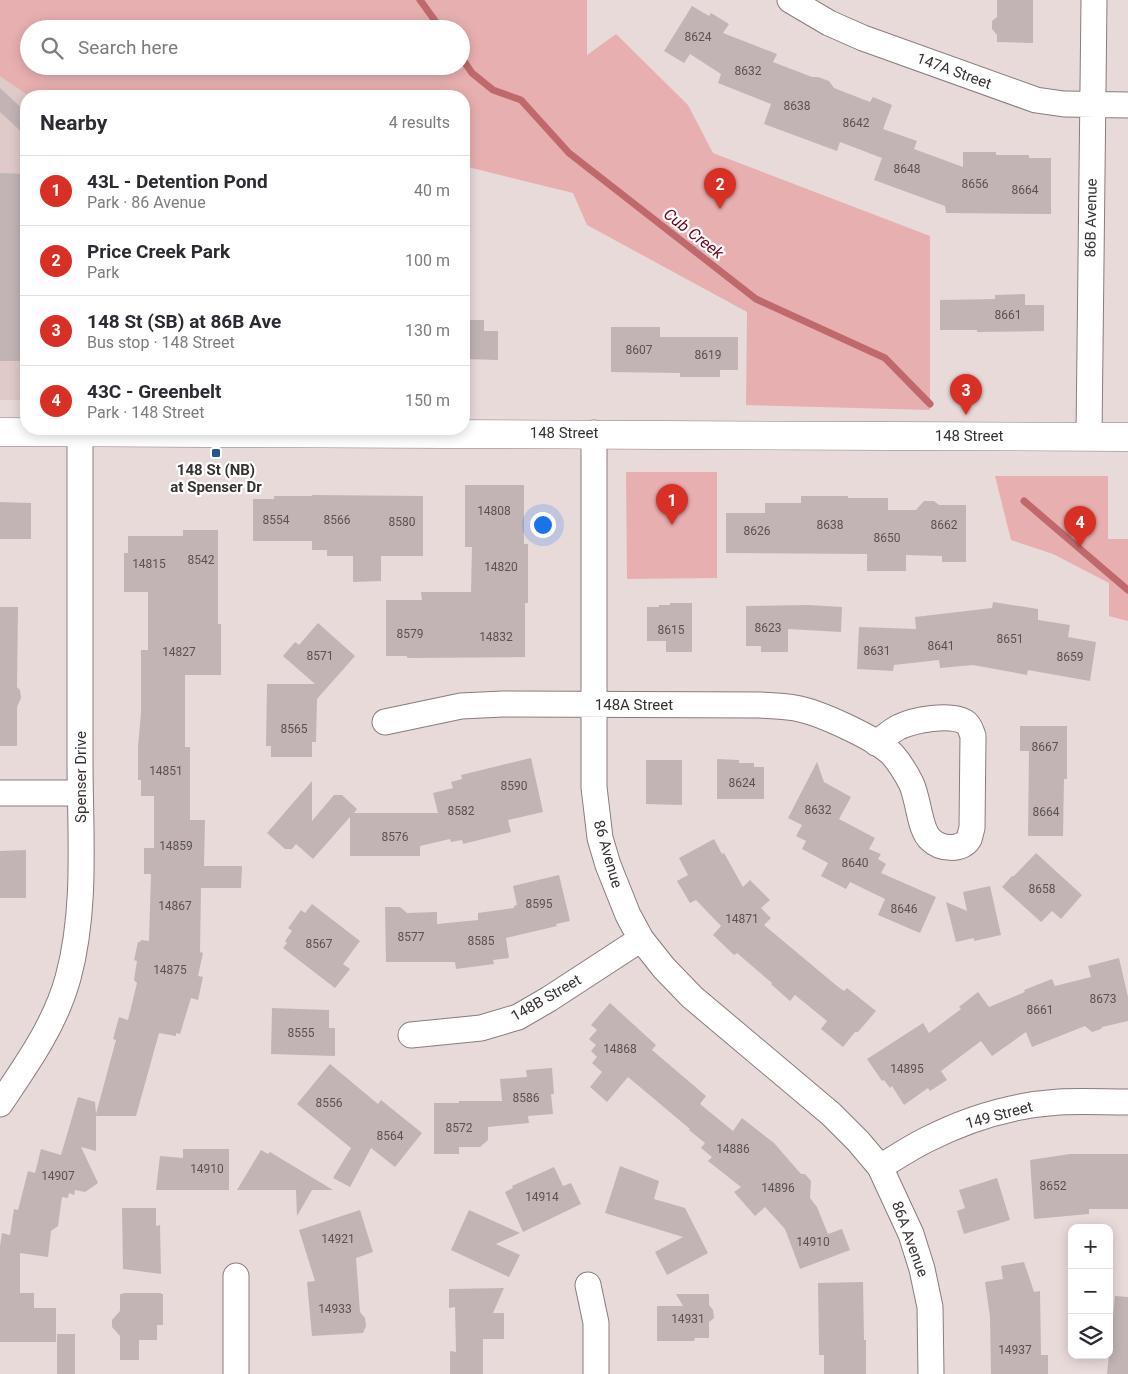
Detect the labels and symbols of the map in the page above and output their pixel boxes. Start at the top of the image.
house number: 8624 [685,30,712,44]
street label: 147A Street [914,49,994,93]
house number: 8632 [735,64,762,78]
house number: 8638 [784,99,811,113]
house number: 8642 [843,116,870,130]
house number: 8648 [894,162,921,176]
pin: 2 [704,168,736,209]
house number: 8656 [962,177,989,191]
street label: 86B Avenue [1081,178,1101,258]
house number: 8664 [1012,183,1039,197]
water label: Cub Creek [660,204,728,263]
house number: 8661 [995,308,1021,322]
house number: 8607 [626,343,653,357]
house number: 8619 [695,348,721,362]
pin: 3 [950,374,982,415]
street label: 148 Street [530,424,598,442]
street label: 148 Street [935,427,1003,445]
marker: 148 St (NB) at Spenser Dr [210,447,222,459]
place label: 148 St (NB) at Spenser Dr [170,461,262,496]
pin: 1 [656,484,688,525]
house number: 14808 [477,504,511,518]
pin: 4 [1064,506,1096,547]
your location [530,512,556,538]
house number: 8554 [263,513,290,527]
house number: 8566 [324,513,351,527]
house number: 8580 [389,515,416,529]
house number: 8638 [817,518,844,532]
house number: 8662 [931,518,958,532]
house number: 8626 [744,524,771,538]
house number: 8650 [874,531,901,545]
house number: 8542 [188,553,215,567]
house number: 14815 [132,557,166,571]
house number: 14820 [484,560,518,574]
house number: 8623 [755,621,781,635]
house number: 8615 [658,623,685,637]
house number: 8579 [397,627,423,641]
house number: 14832 [479,630,513,644]
house number: 8651 [997,632,1023,646]
house number: 8641 [928,639,954,653]
house number: 8631 [864,644,890,658]
house number: 14827 [162,645,196,659]
house number: 8571 [307,649,333,663]
house number: 8659 [1057,650,1083,664]
street label: 148A Street [595,696,673,714]
house number: 8565 [281,722,308,736]
street label: Spenser Drive [72,731,90,823]
house number: 8667 [1032,740,1059,754]
house number: 14851 [149,764,183,778]
house number: 8624 [729,776,756,790]
house number: 8590 [501,779,528,793]
house number: 8632 [805,803,832,817]
house number: 8582 [448,804,475,818]
house number: 8664 [1033,805,1060,819]
street label: 86 Avenue [590,818,626,890]
house number: 8576 [382,830,409,844]
house number: 14859 [159,839,193,853]
house number: 8640 [842,856,869,870]
house number: 8658 [1029,882,1056,896]
house number: 8595 [526,897,553,911]
house number: 14867 [158,899,192,913]
house number: 8646 [891,902,918,916]
house number: 14871 [725,912,759,926]
house number: 8577 [398,930,425,944]
house number: 8585 [468,934,495,948]
house number: 8567 [306,937,333,951]
house number: 14875 [153,963,187,977]
street label: 148B Street [508,971,584,1025]
house number: 8673 [1090,992,1116,1006]
house number: 8661 [1027,1003,1053,1017]
house number: 8555 [288,1026,315,1040]
house number: 14868 [603,1042,637,1056]
house number: 14895 [890,1062,924,1076]
house number: 8586 [513,1091,540,1105]
house number: 8556 [316,1096,343,1110]
street label: 149 Street [964,1097,1035,1133]
house number: 8572 [446,1121,473,1135]
house number: 8564 [377,1129,404,1143]
house number: 14886 [716,1142,750,1156]
house number: 14910 [190,1162,224,1176]
house number: 14907 [41,1169,75,1183]
house number: 8652 [1040,1179,1067,1193]
house number: 14896 [761,1181,795,1195]
house number: 14914 [525,1190,559,1204]
street label: 86A Avenue [888,1199,932,1279]
house number: 14921 [321,1232,355,1246]
house number: 14910 [796,1235,830,1249]
house number: 14933 [318,1302,352,1316]
house number: 14931 [671,1312,705,1326]
house number: 14937 [998,1343,1032,1357]

